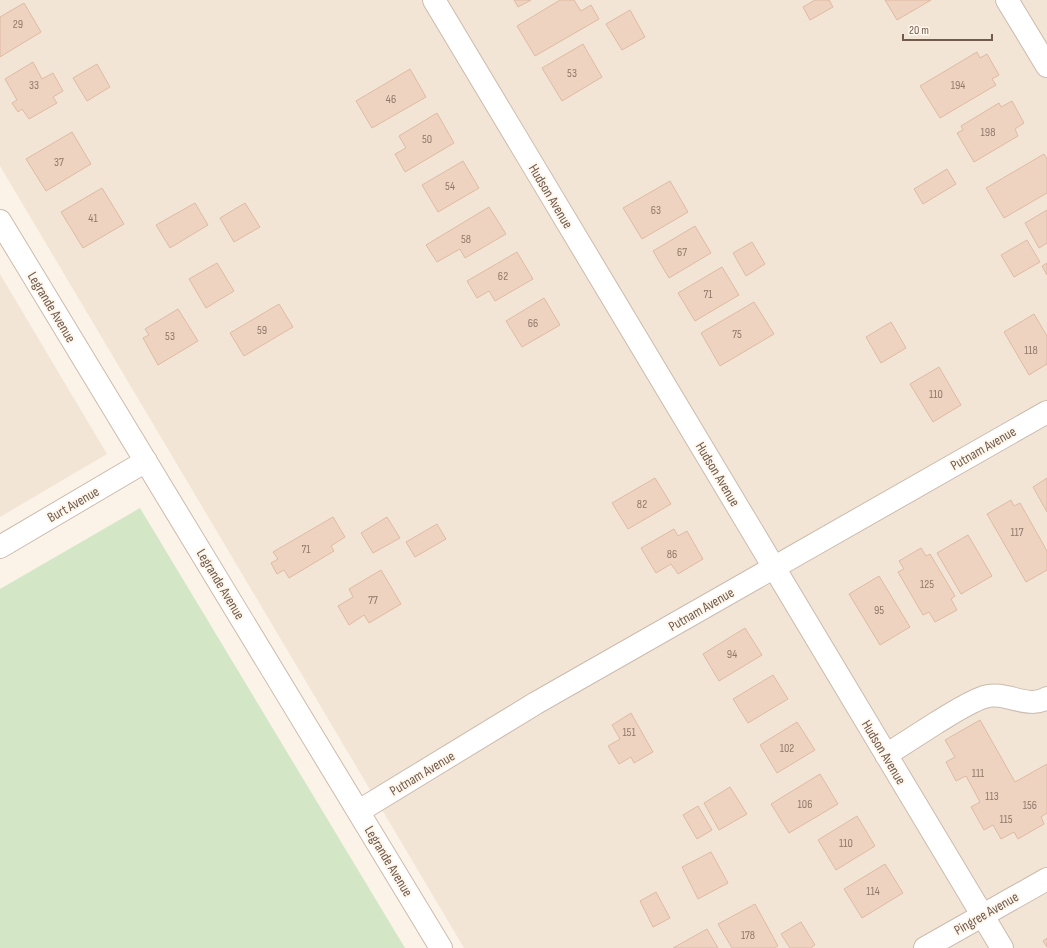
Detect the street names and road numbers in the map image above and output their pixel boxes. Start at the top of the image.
street label: Hudson Avenue [525,161,576,232]
street label: Legrande Avenue [24,269,79,346]
street label: Putnam Avenue [947,423,1019,474]
street label: Hudson Avenue [692,439,743,510]
street label: Burt Avenue [44,483,102,526]
street label: Legrande Avenue [193,546,248,623]
street label: Putnam Avenue [665,584,737,635]
street label: Hudson Avenue [858,717,909,788]
street label: Putnam Avenue [387,747,458,799]
street label: Legrande Avenue [361,823,416,900]
street label: Pingree Avenue [951,888,1022,939]

